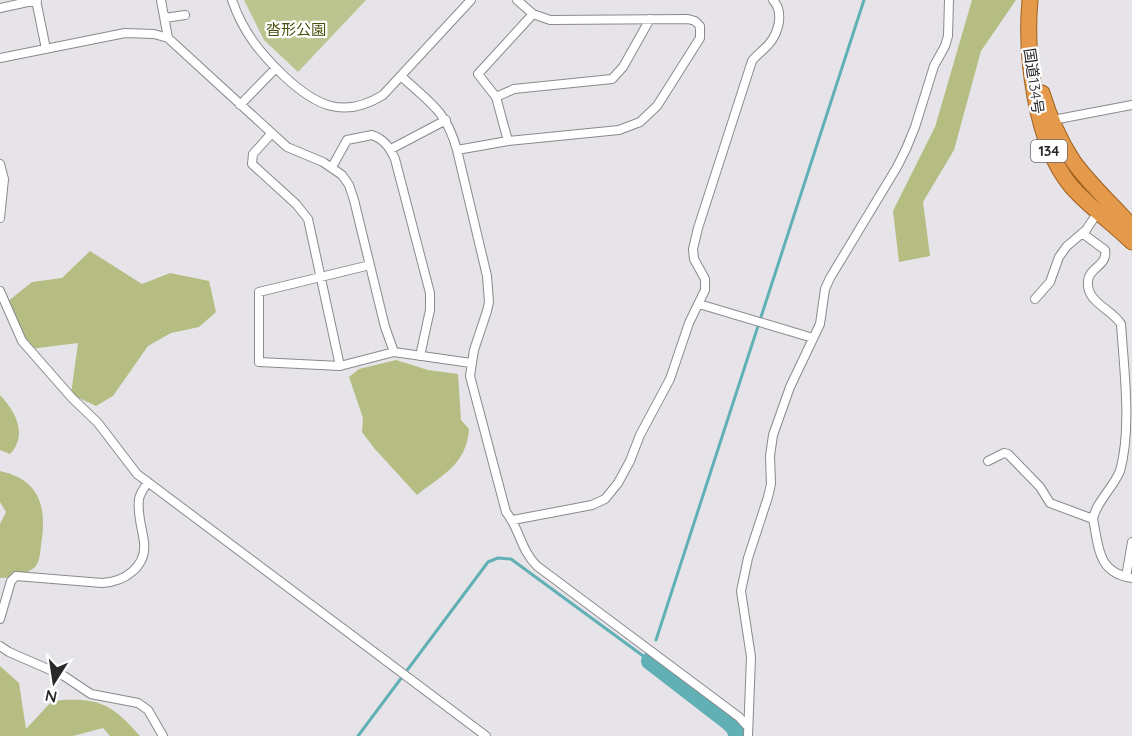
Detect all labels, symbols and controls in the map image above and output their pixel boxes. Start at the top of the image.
park label: 沓形公園 [266,20,326,39]
street label: 国道134号 [1020,47,1048,115]
road number: 134 [1031,140,1067,162]
north arrow [24,652,84,712]
text: N [43,686,59,708]

